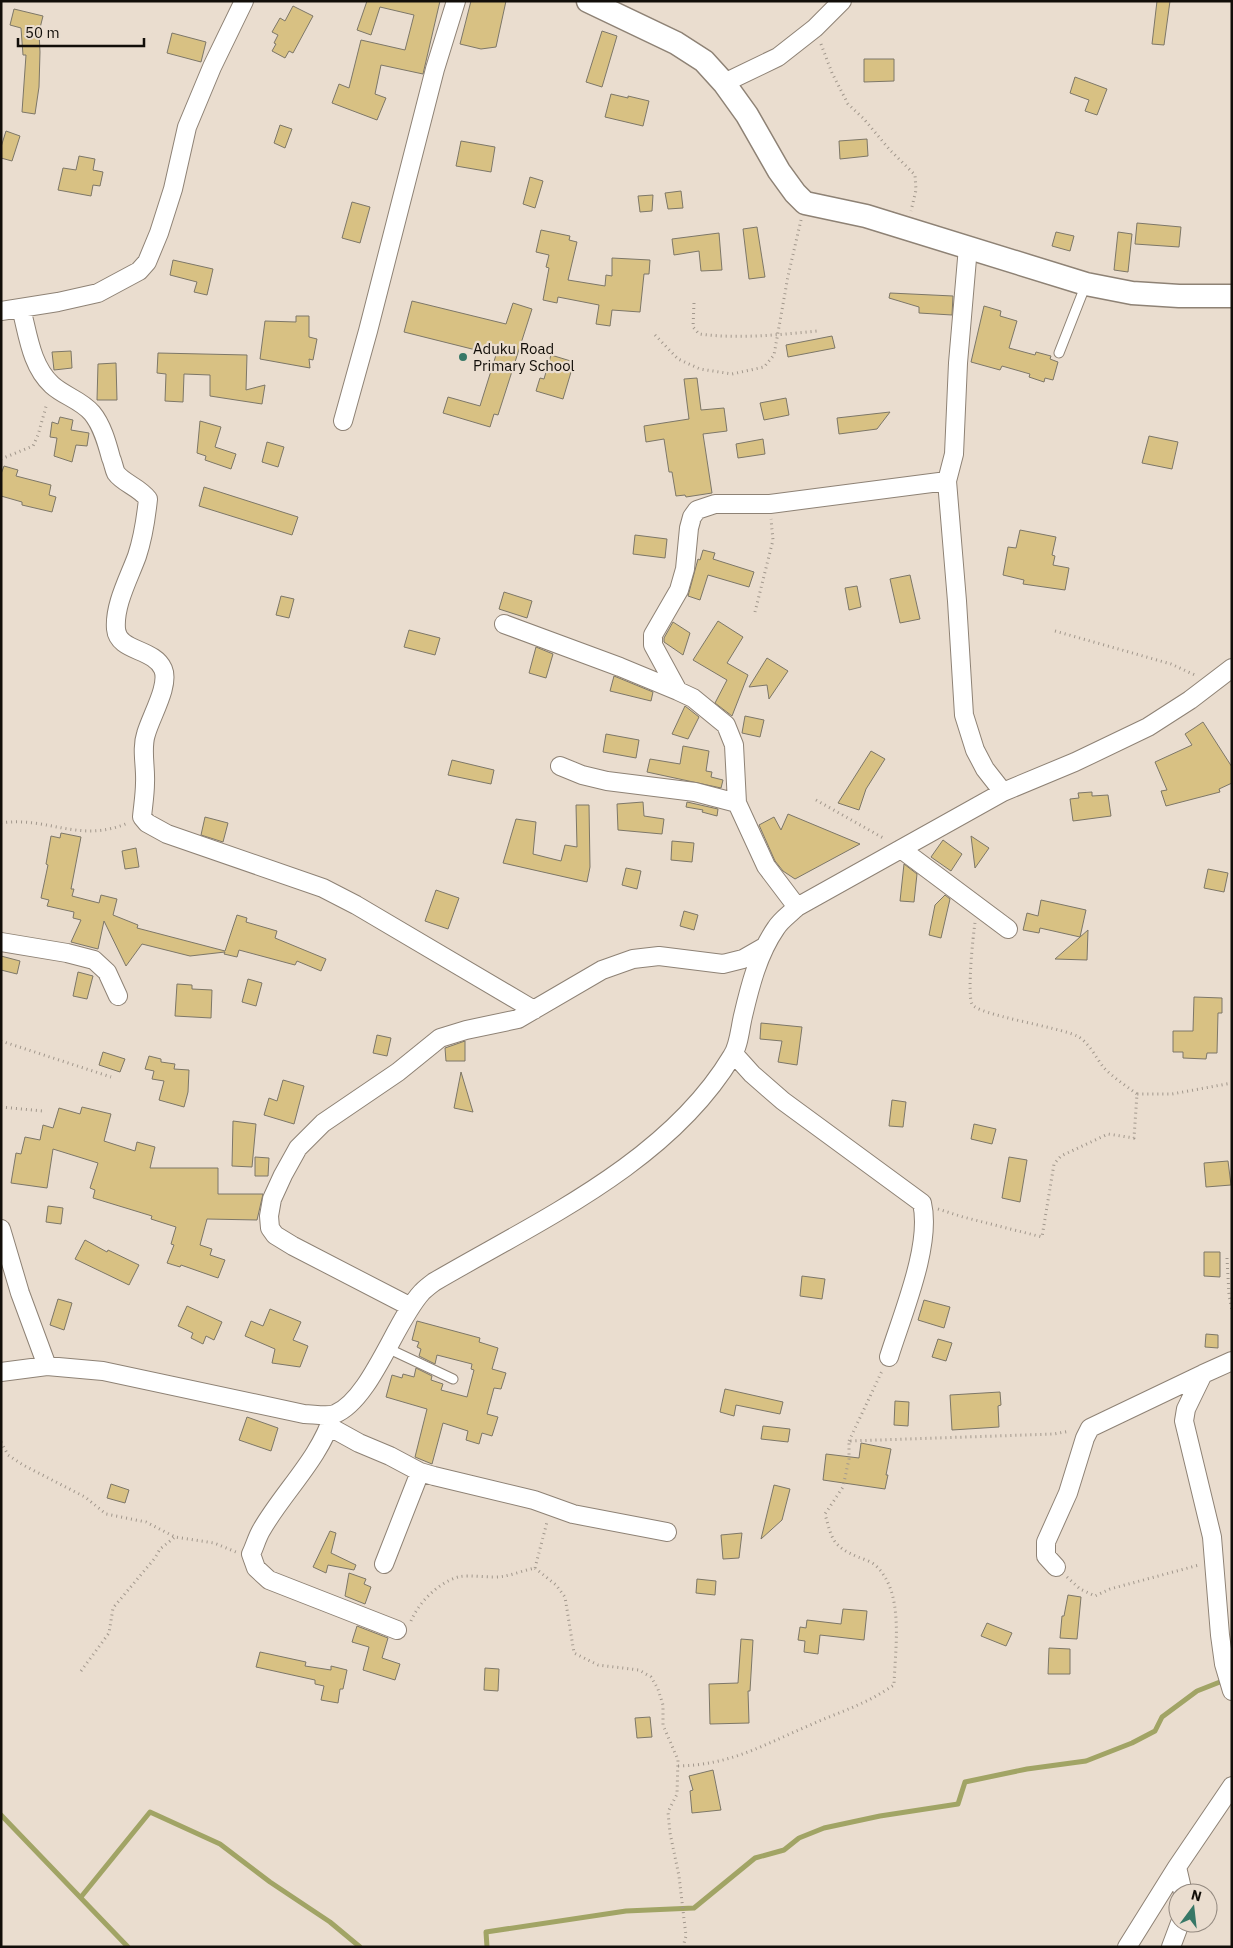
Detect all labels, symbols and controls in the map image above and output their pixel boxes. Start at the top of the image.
scale bar [18,15,144,47]
text: 50 m [25,23,60,42]
place label: Aduku Road Primary School [473,339,575,375]
marker: Aduku Road Primary School [457,351,469,363]
north arrow [1168,1883,1218,1933]
text: N [1189,1885,1204,1905]

